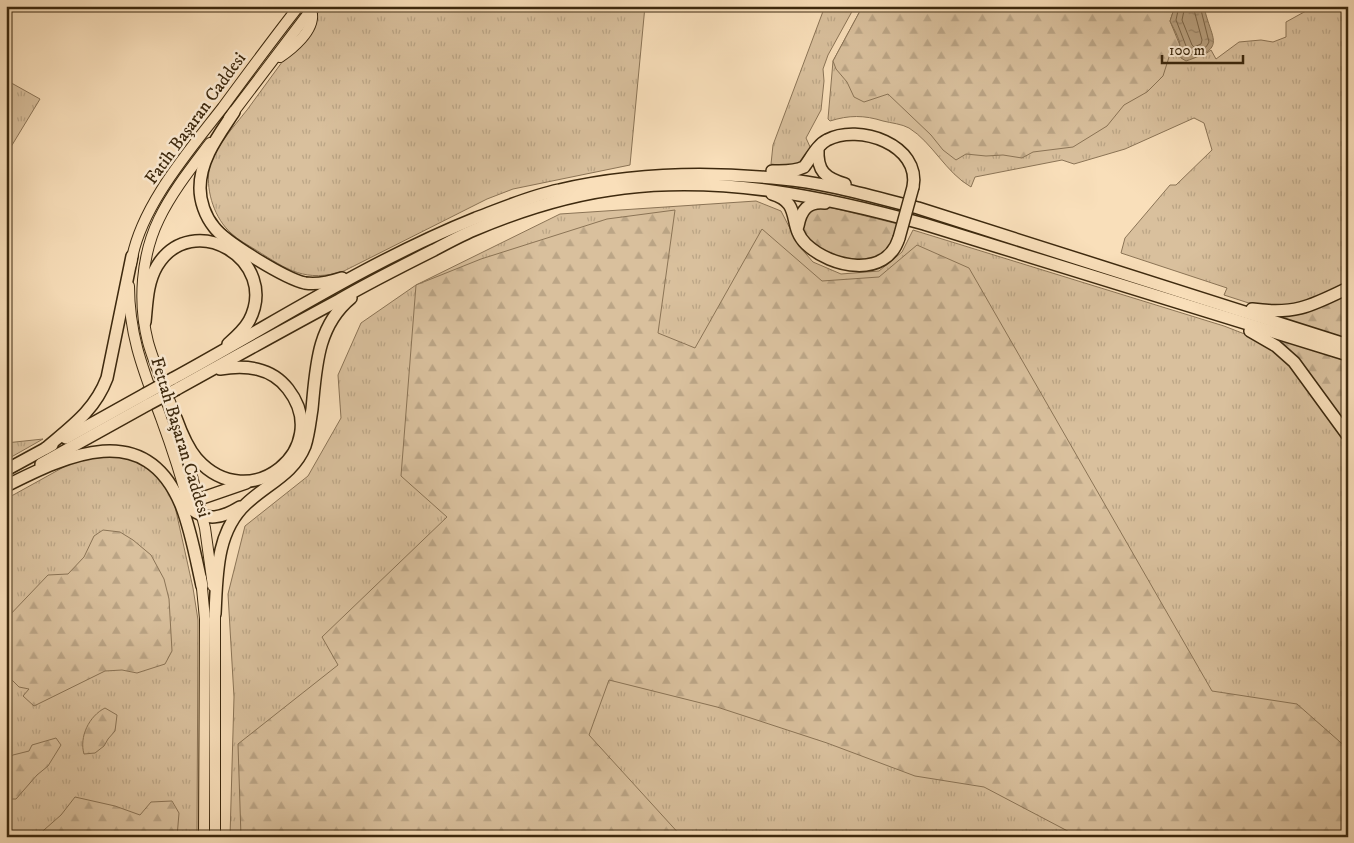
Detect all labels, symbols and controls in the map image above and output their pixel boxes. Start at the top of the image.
scale bar [1162,32,1243,64]
text: 100 m [1169,41,1205,60]
street label: Fatih Başaran Caddesi [141,48,251,189]
street label: Fettah Başaran Caddesi [145,354,215,520]

